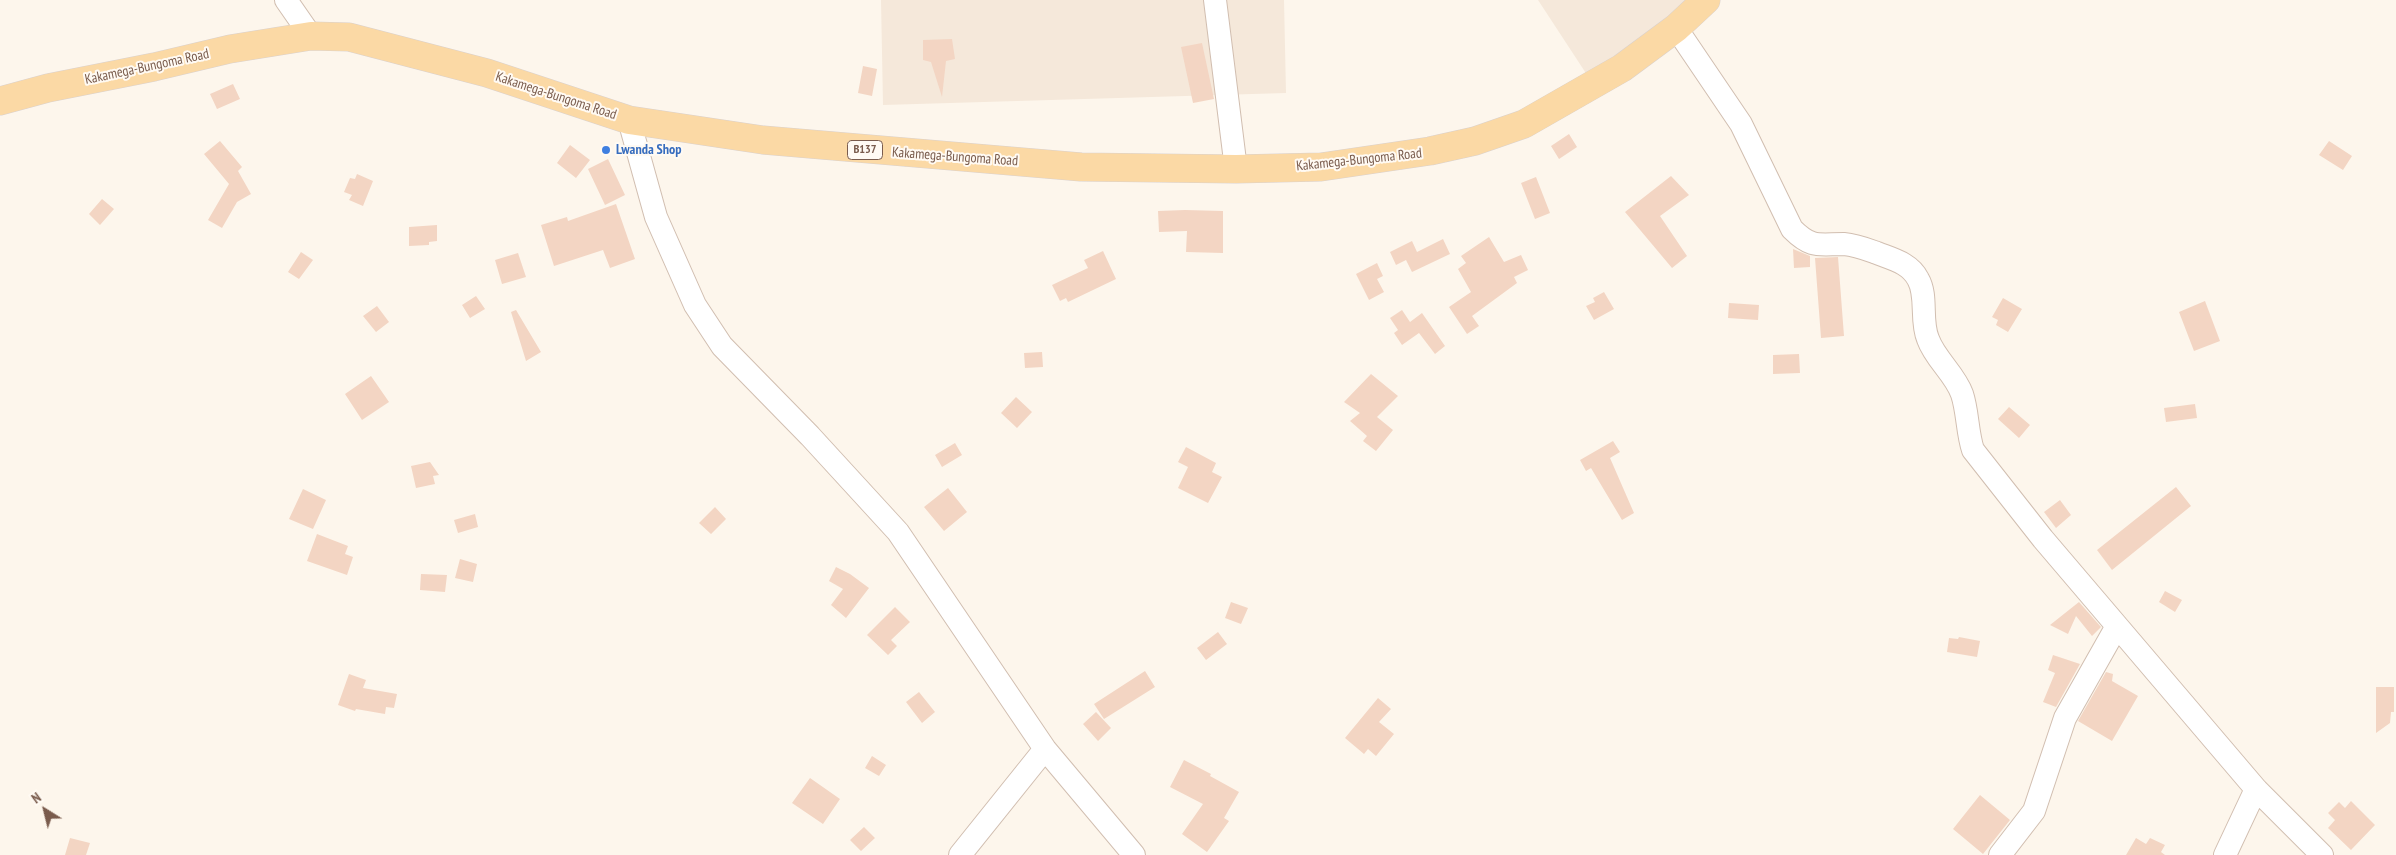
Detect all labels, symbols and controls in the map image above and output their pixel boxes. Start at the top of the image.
street label: Kakamega-Bungoma Road [84,46,210,88]
street label: Kakamega-Bungoma Road [493,69,619,123]
road number: B137 [848,140,882,160]
place label: Lwanda Shop [616,142,681,158]
marker: Lwanda Shop [600,144,612,156]
street label: Kakamega-Bungoma Road [891,144,1019,170]
street label: Kakamega-Bungoma Road [1295,145,1423,175]
north arrow [20,785,70,835]
text: N [28,788,45,807]

